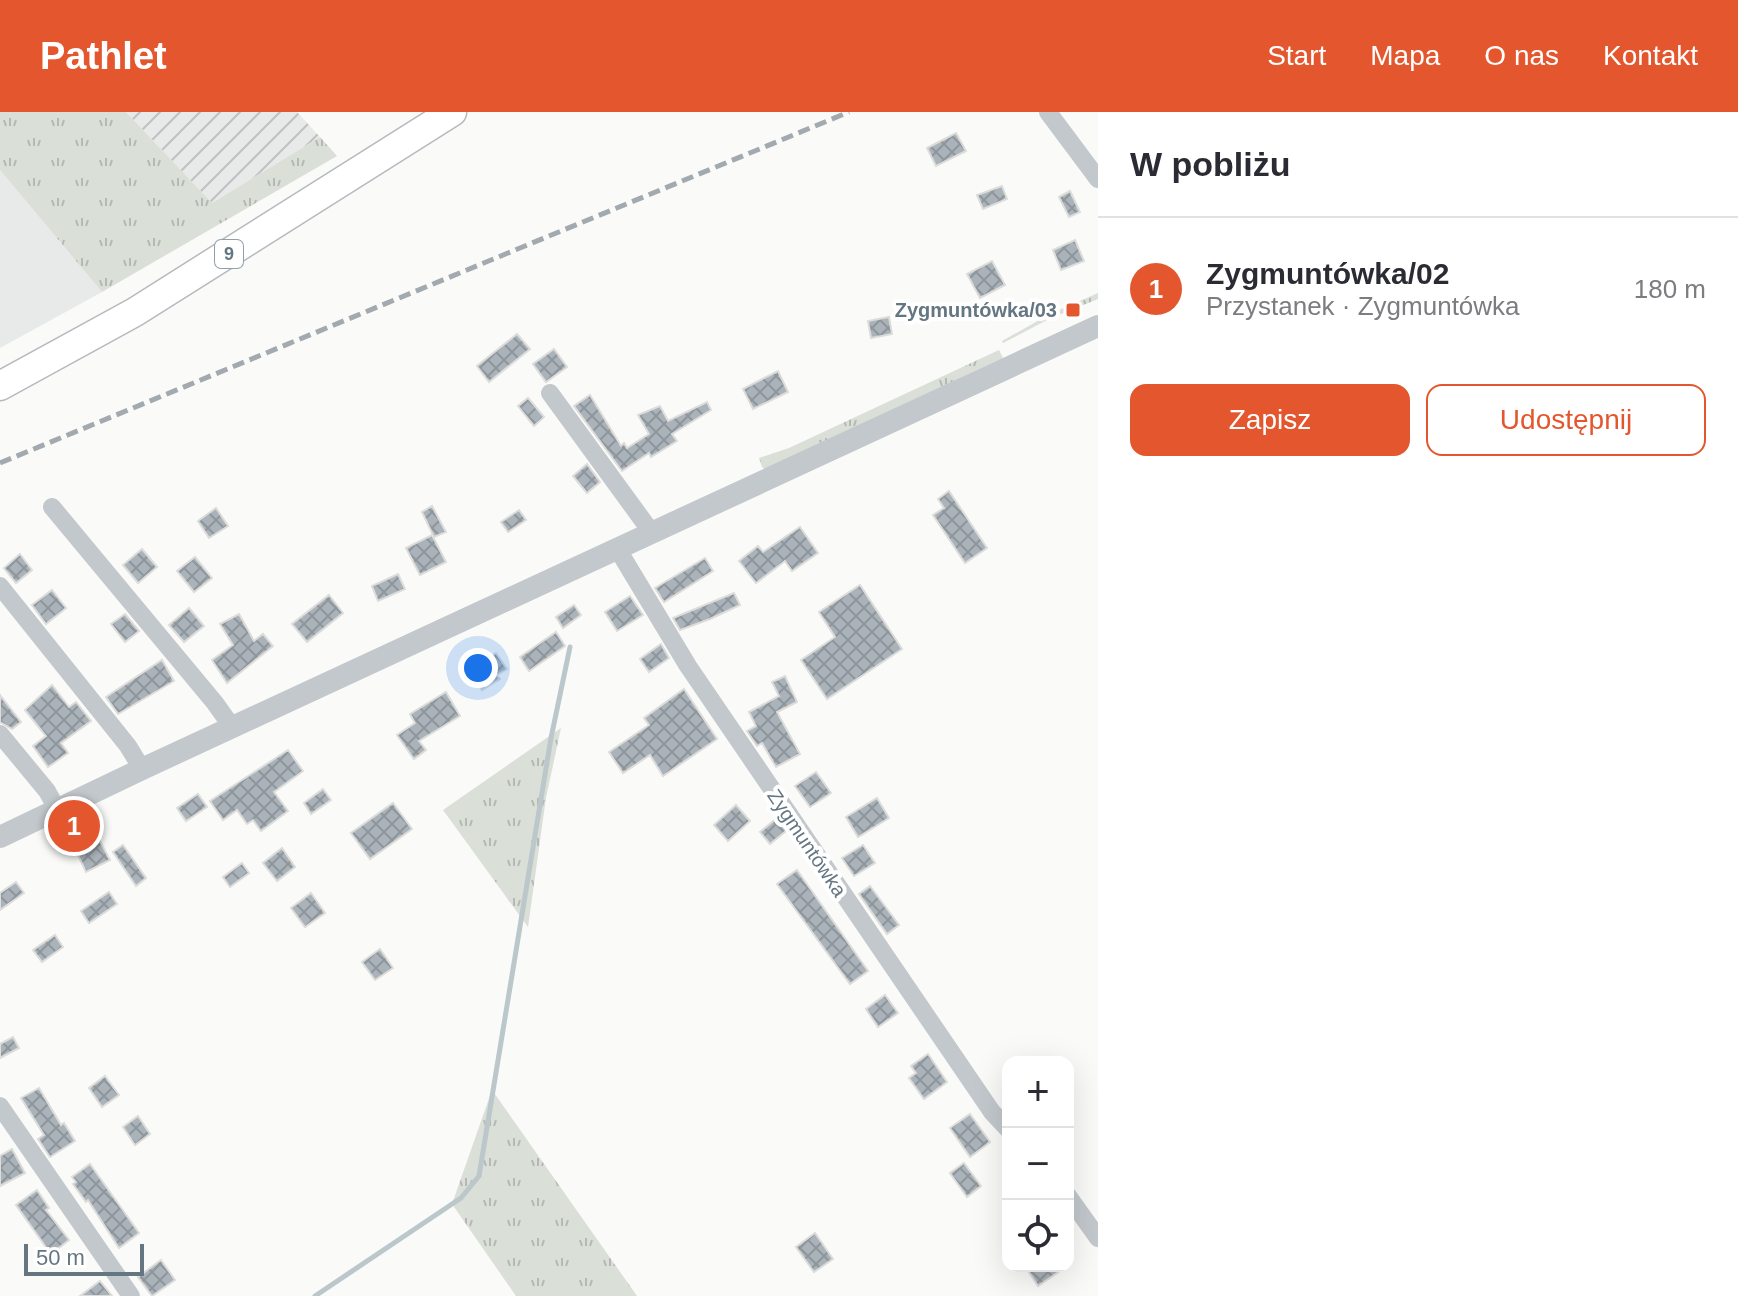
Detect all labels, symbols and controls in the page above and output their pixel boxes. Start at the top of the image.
text: Pathlet [40,35,167,77]
text: Start [1267,40,1326,71]
text: Mapa [1370,40,1440,71]
text: O nas [1484,40,1559,71]
text: Kontakt [1603,40,1698,71]
text: W pobliżu [1130,145,1291,183]
road number: 9 [215,240,243,268]
text: Zygmuntówka/02 [1206,257,1449,290]
text: 1 [1149,274,1163,304]
text: 180 m [1634,274,1706,304]
text: Przystanek · Zygmuntówka [1206,291,1520,321]
place label: Zygmuntówka/03 [895,299,1057,321]
marker: Zygmuntówka/03 [1064,301,1082,319]
button: Zapisz [1130,384,1410,456]
button: Udostępnij [1426,384,1706,456]
your location [458,648,498,688]
street label: Zygmuntówka [763,785,851,901]
pin: 1 [48,796,100,856]
map controls [1002,1056,1074,1272]
button: + [1002,1056,1074,1128]
button: − [1002,1128,1074,1200]
button: locate [1002,1200,1074,1272]
scale bar [24,1240,144,1276]
text: 50 m [36,1245,85,1270]

